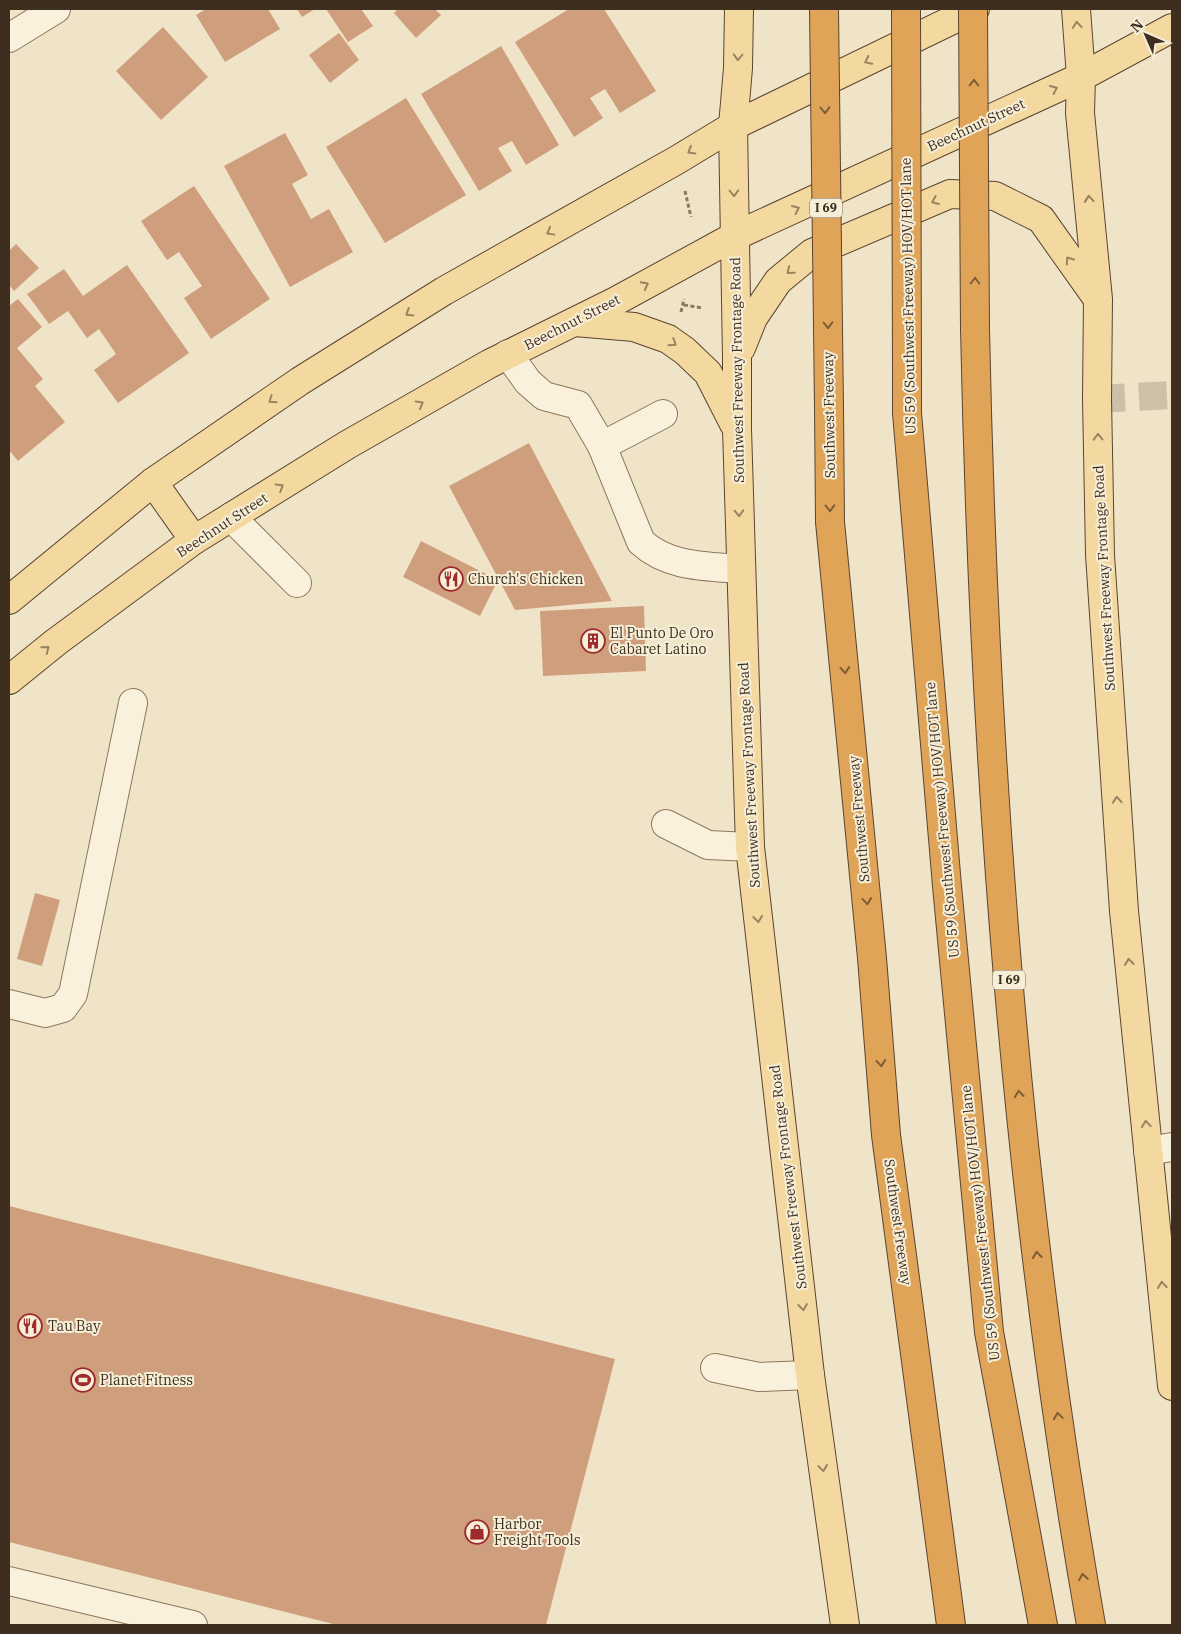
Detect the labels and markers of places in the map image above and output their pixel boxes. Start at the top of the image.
restaurant icon: Church's Chicken [438,566,464,592]
place label: Church's Chicken [468,570,583,588]
place label: El Punto De Oro Cabaret Latino [610,624,714,658]
building icon: El Punto De Oro Cabaret Latino [580,628,606,654]
restaurant icon: Tau Bay [17,1313,43,1339]
place label: Tau Bay [48,1317,101,1335]
sports icon: Planet Fitness [70,1367,96,1393]
place label: Planet Fitness [100,1371,193,1389]
place label: Harbor Freight Tools [494,1515,581,1549]
shop icon: Harbor Freight Tools [464,1519,490,1545]

